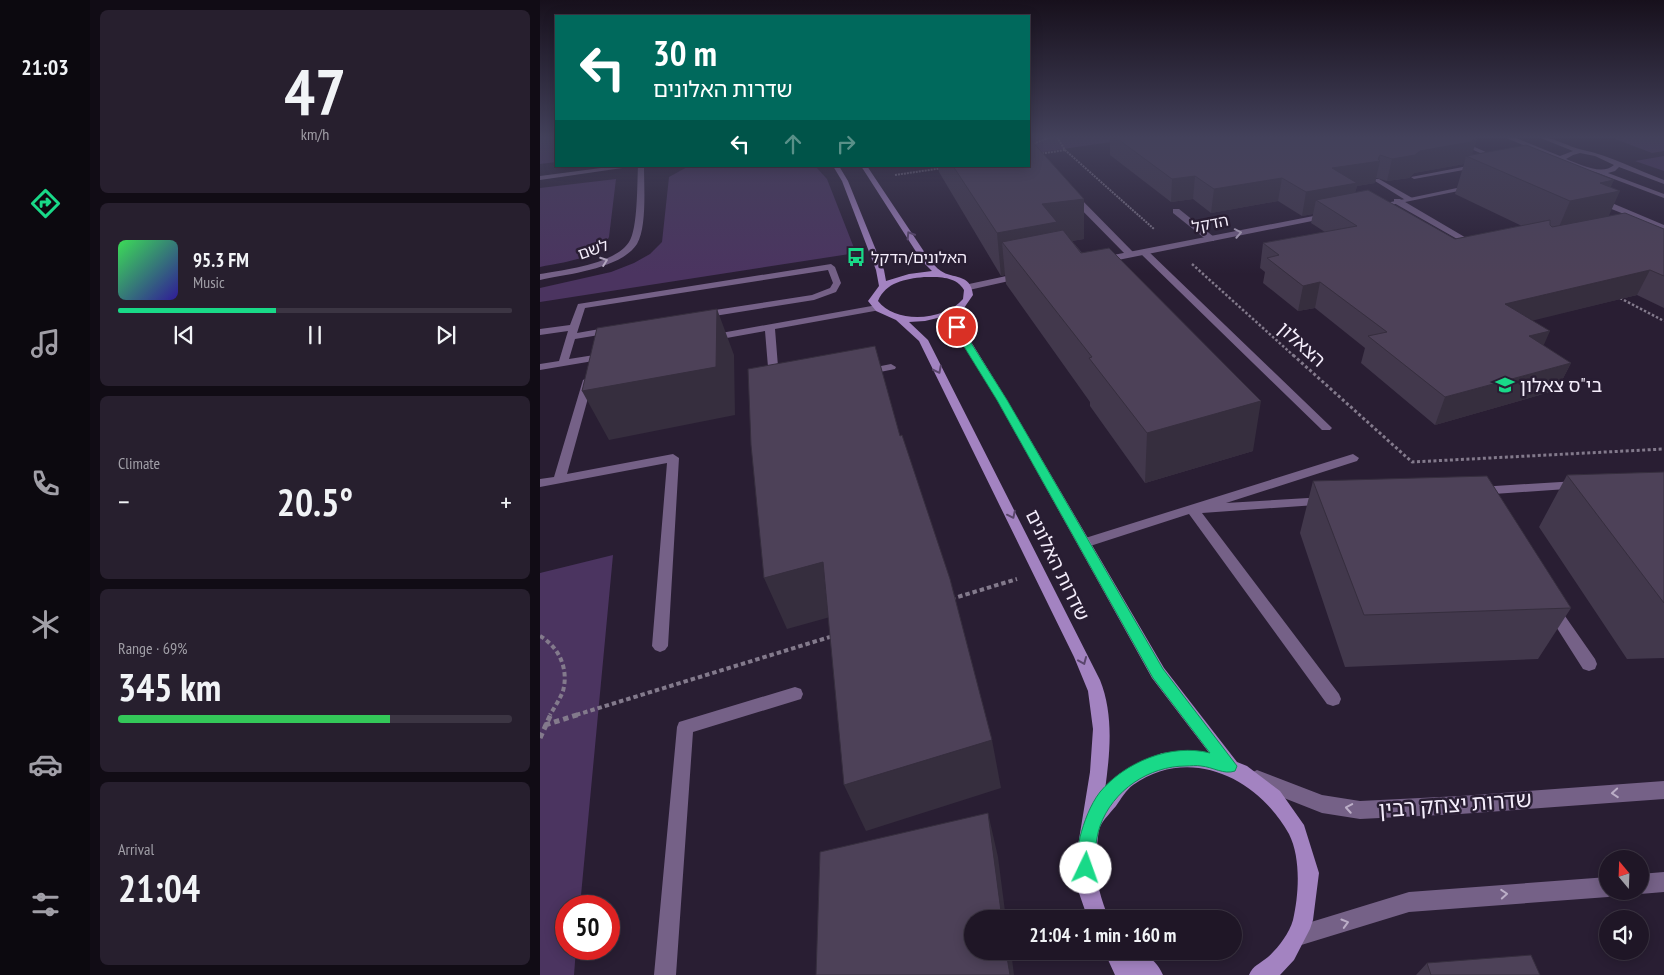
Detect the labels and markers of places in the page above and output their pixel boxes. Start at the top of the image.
bus stop icon: האלונים/הדקל [845,246,867,268]
place label: האלונים/הדקל [871,247,967,267]
pin [936,306,978,348]
place label: בי"ס צאלון [1520,373,1602,397]
school or university icon: בי"ס צאלון [1494,374,1516,396]

